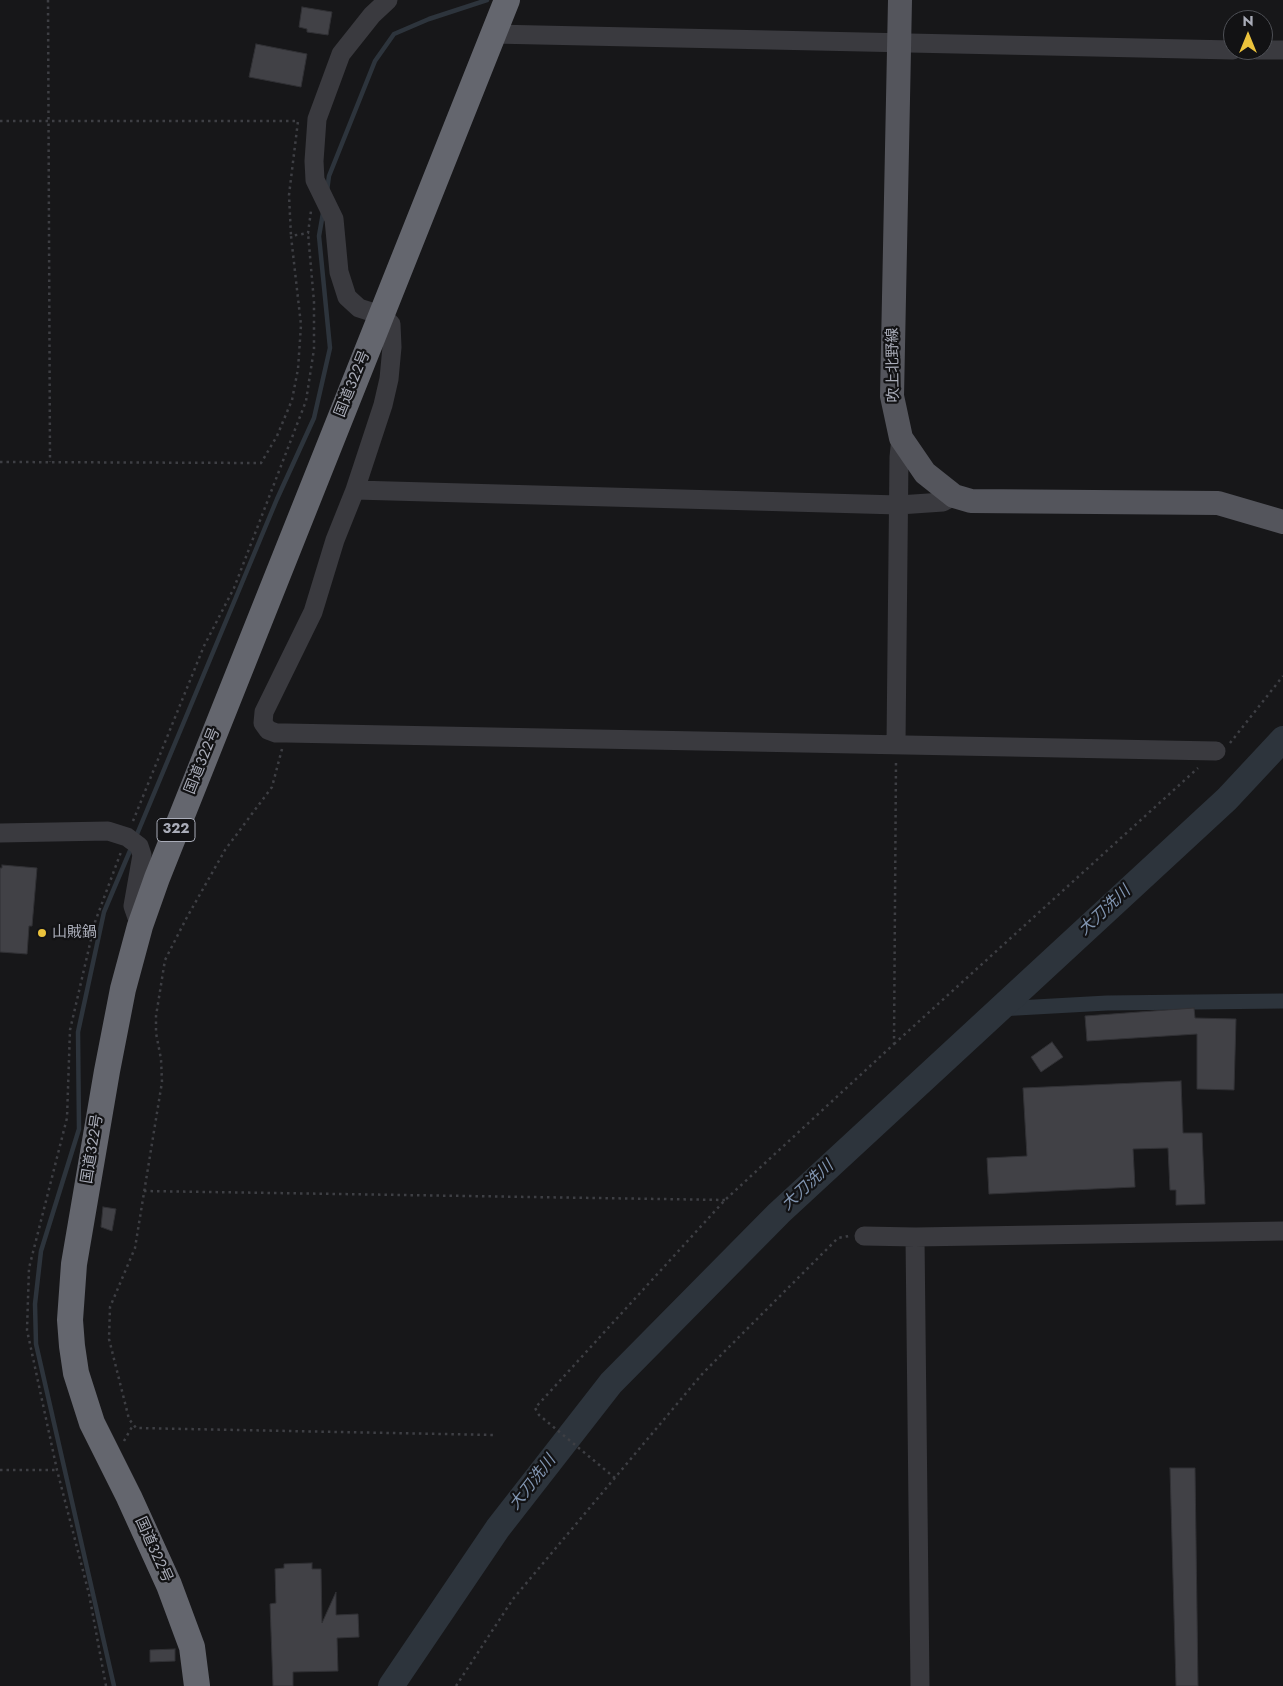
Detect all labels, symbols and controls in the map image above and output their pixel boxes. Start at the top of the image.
north arrow [1223,10,1273,60]
text: N [1242,11,1254,31]
street label: 吹上北野線 [884,327,904,403]
street label: 国道322号 [331,348,375,420]
street label: 国道322号 [181,725,225,797]
road number: 322 [157,818,195,842]
water label: 大刀洗川 [1075,882,1135,940]
place label: 山賊鍋 [52,924,97,942]
marker: 山賊鍋 [36,927,48,939]
street label: 国道322号 [79,1113,107,1185]
water label: 大刀洗川 [778,1157,838,1215]
water label: 大刀洗川 [506,1452,560,1514]
street label: 国道322号 [130,1514,176,1586]

